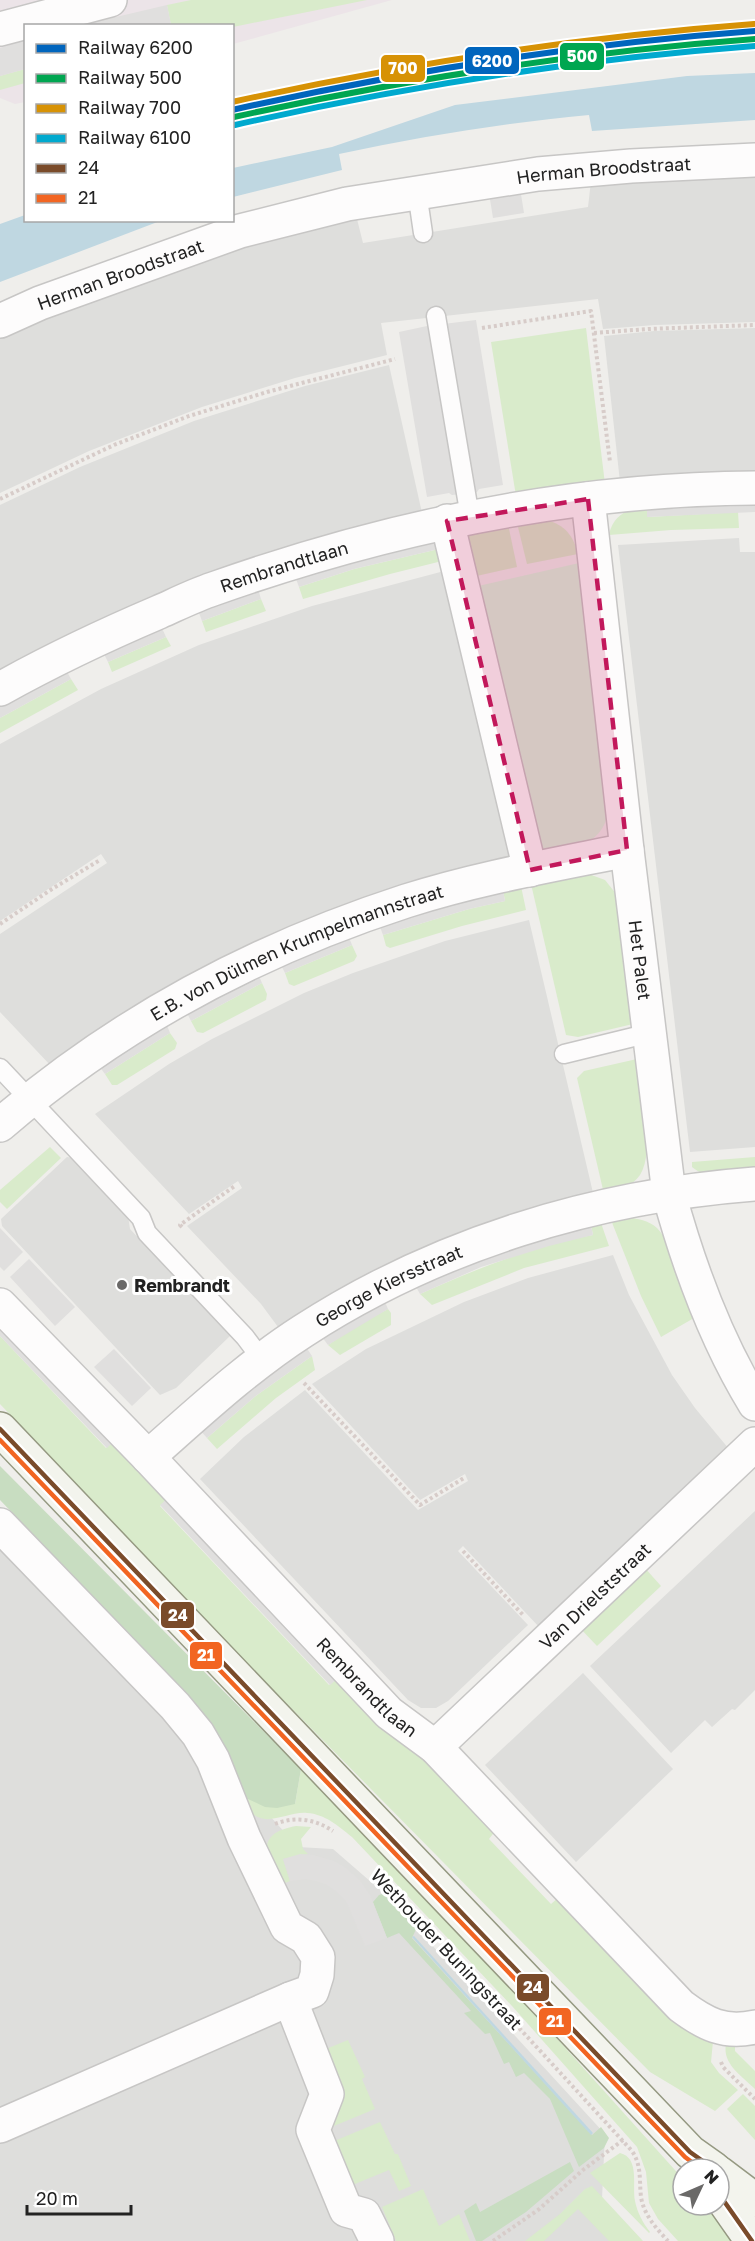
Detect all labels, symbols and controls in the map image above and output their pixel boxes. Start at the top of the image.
legend [24,24,234,222]
text: Railway 6200 [78,36,193,58]
line badge: 500 [559,42,605,71]
line badge: 6200 [464,46,520,75]
text: 500 [567,46,597,66]
text: 6200 [472,51,512,71]
line badge: 700 [380,54,426,83]
text: 700 [388,58,418,78]
text: Railway 500 [78,66,182,88]
text: Railway 700 [78,96,181,118]
text: Railway 6100 [78,126,191,148]
street label: Herman Broodstraat [515,152,692,188]
text: 24 [78,156,99,178]
text: 21 [78,186,97,208]
street label: Herman Broodstraat [34,234,206,314]
street label: Rembrandtlaan [217,536,350,597]
street label: E.B. von Dülmen Krumpelmannstraat [146,879,446,1025]
street label: Het Palet [625,919,656,1002]
street label: George Kiersstraat [311,1240,465,1332]
place label: Rembrandt [134,1274,230,1296]
marker: Rembrandt [115,1278,129,1292]
street label: Van Drielststraat [534,1538,655,1654]
line badge: 24 [160,1601,195,1629]
text: 24 [168,1605,188,1625]
street label: Rembrandtlaan [312,1632,422,1741]
line badge: 21 [189,1641,223,1670]
text: 21 [197,1645,215,1665]
street label: Wethouder Buningstraat [367,1864,527,2034]
line badge: 24 [516,1973,550,2002]
text: 24 [523,1977,543,1997]
line badge: 21 [538,2007,572,2036]
text: 21 [546,2011,564,2031]
north arrow [671,2157,731,2217]
text: N [700,2165,723,2188]
scale bar [27,2178,130,2216]
text: 20 m [36,2187,78,2209]

